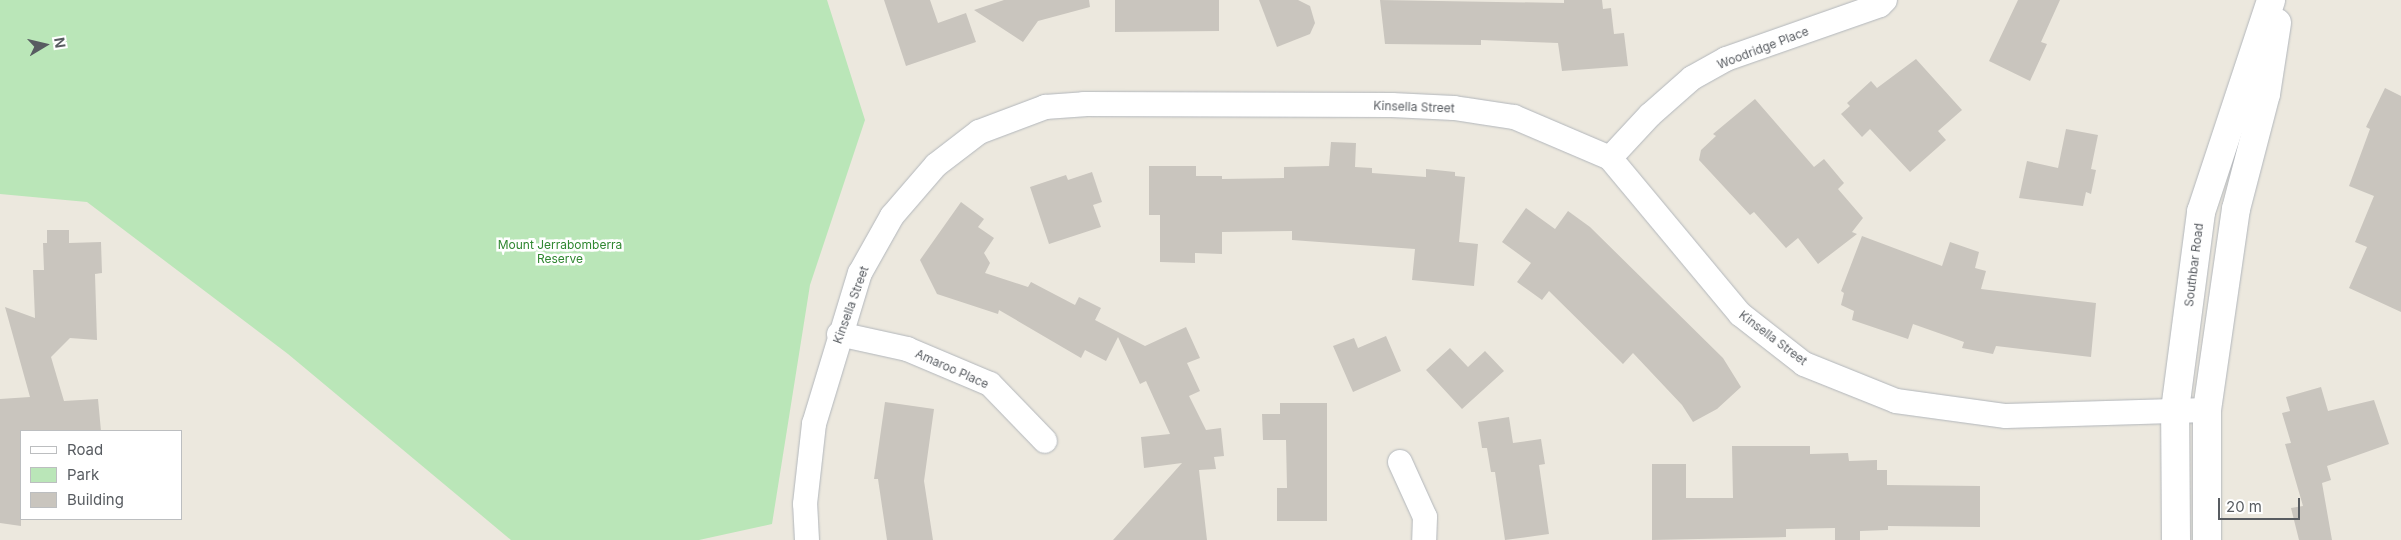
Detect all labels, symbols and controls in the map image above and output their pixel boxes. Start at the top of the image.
north arrow [20,20,70,70]
street label: Woodridge Place [1715,24,1811,72]
text: N [51,36,70,49]
street label: Kinsella Street [1373,98,1455,116]
street label: Southbar Road [2182,222,2206,308]
park label: Mount Jerrabomberra Reserve [498,238,622,266]
street label: Kinsella Street [830,264,872,346]
street label: Kinsella Street [1736,308,1810,368]
street label: Amaroo Place [913,346,991,392]
legend [20,430,182,520]
text: Road [67,440,103,459]
text: Park [67,465,99,484]
scale bar [2221,488,2304,520]
text: Building [67,490,124,509]
text: 20 m [2226,497,2262,516]

